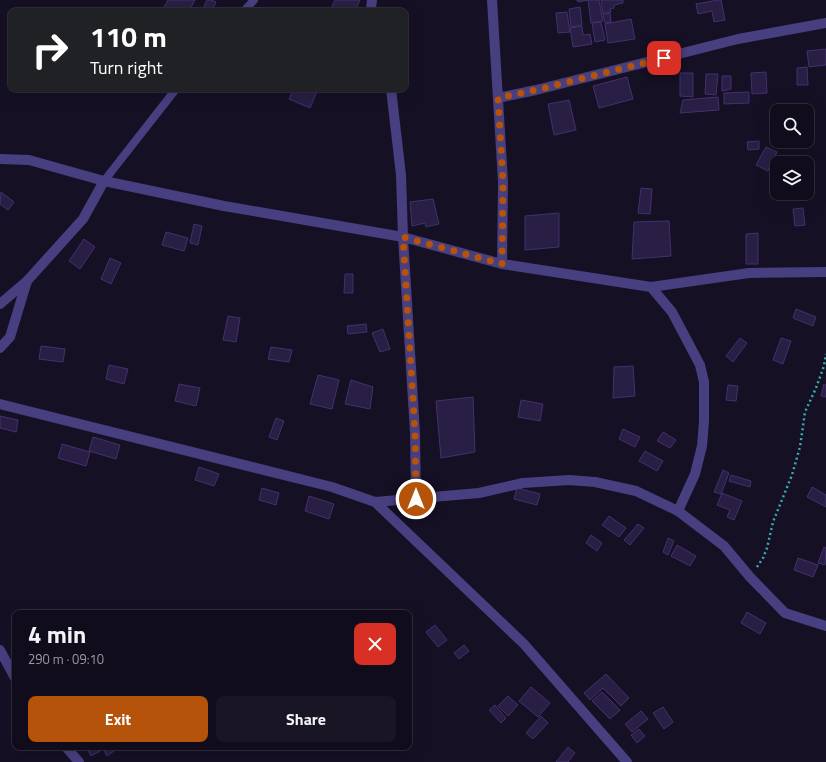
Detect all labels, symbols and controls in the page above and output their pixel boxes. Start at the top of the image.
text: 110 m [90,15,167,58]
icon: right [24,24,76,76]
pin [647,41,681,75]
icon: arrive [653,47,675,69]
text: Turn right [90,54,163,81]
map controls [770,104,814,200]
button: search [770,104,814,148]
button: layers [770,156,814,200]
position arrow [395,478,437,520]
text: 4 min [28,616,86,652]
button: close [354,623,396,665]
text: 290 m · 09:10 [28,649,104,669]
button: Exit [28,696,208,742]
button: Share [216,696,396,742]

